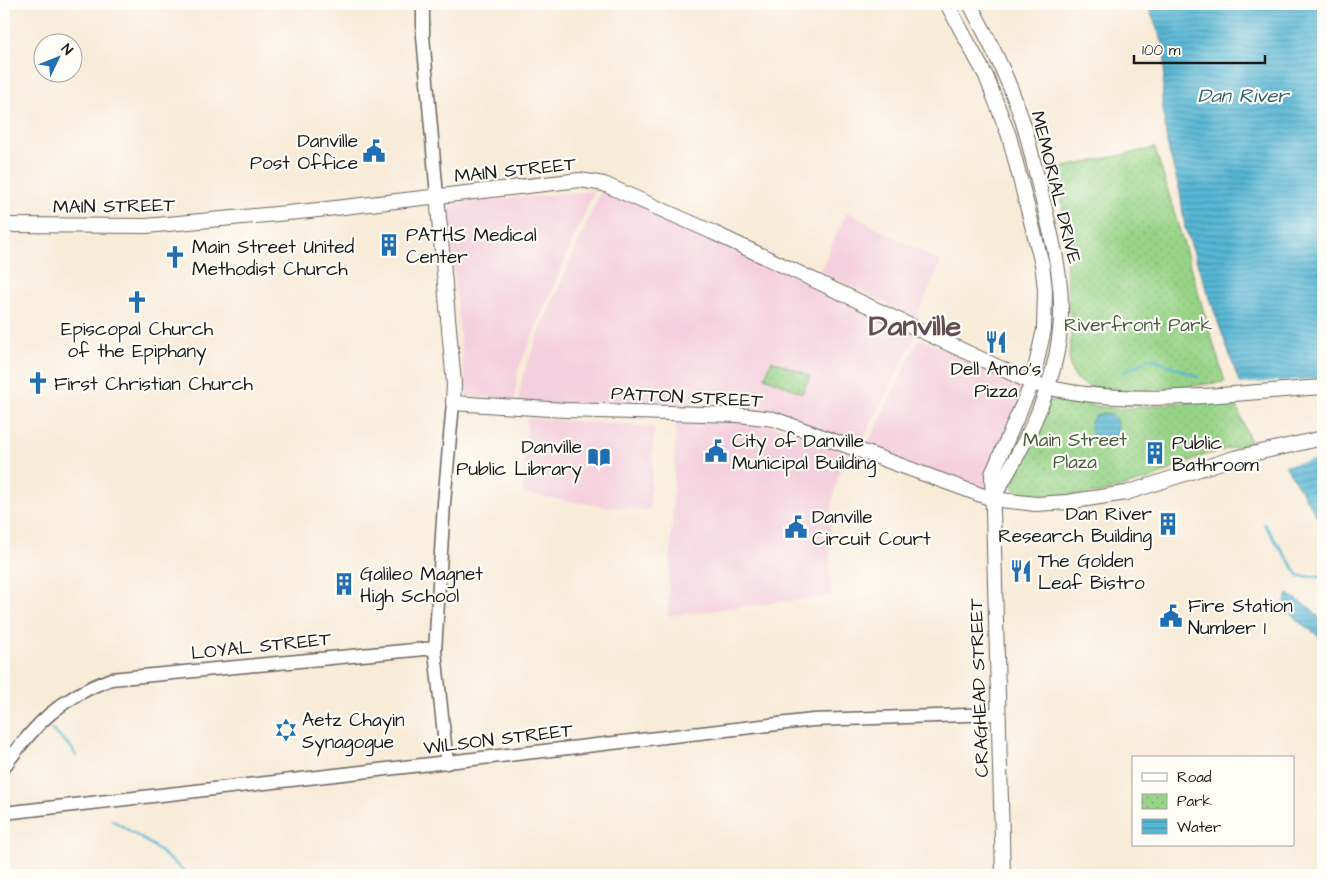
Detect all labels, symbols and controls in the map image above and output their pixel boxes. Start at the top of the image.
north arrow [32,32,82,82]
scale bar [1134,32,1266,64]
text: N [56,40,77,60]
text: 100 m [1142,40,1181,61]
water label: Dan River [1198,82,1290,110]
street label: MEMORIAL DRIVE [1023,108,1088,267]
place label: Danville Post Office [250,128,358,177]
public building icon: Danville Post Office [361,138,387,164]
street label: MAIN STREET [453,151,577,190]
street label: MAIN STREET [53,192,176,221]
place label: PATHS Medical Center [406,222,537,271]
building icon: PATHS Medical Center [376,232,402,258]
place label: Main Street United Methodist Church [192,234,355,283]
church icon: Main Street United Methodist Church [162,244,188,270]
church icon: Episcopal Church of the Epiphany [124,289,150,315]
district label: Danville [869,306,961,347]
park label: Riverfront Park [1064,312,1212,339]
place label: Episcopal Church of the Epiphany [61,316,214,366]
restaurant icon: Dell Anno's Pizza [983,329,1009,355]
place label: Dell Anno's Pizza [951,356,1041,405]
church icon: First Christian Church [25,370,51,396]
place label: First Christian Church [54,371,253,398]
street label: PATTON STREET [610,380,764,415]
park label: Main Street Plaza [1023,427,1127,476]
place label: City of Danville Municipal Building [732,428,877,478]
place label: Public Bathroom [1172,430,1259,479]
place label: Danville Public Library [456,434,583,484]
public building icon: City of Danville Municipal Building [703,438,729,464]
building icon: Public Bathroom [1142,440,1168,466]
library icon: Danville Public Library [586,444,612,470]
place label: Dan River Research Building [998,501,1153,551]
place label: Danville Circuit Court [812,504,931,553]
building icon: Dan River Research Building [1155,511,1181,537]
public building icon: Danville Circuit Court [783,514,809,540]
place label: The Golden Leaf Bistro [1038,548,1145,597]
restaurant icon: The Golden Leaf Bistro [1008,558,1034,584]
place label: Galileo Magnet High School [360,561,483,611]
building icon: Galileo Magnet High School [331,571,357,597]
place label: Fire Station Number 1 [1188,593,1293,642]
street label: CRAGHEAD STREET [963,598,996,778]
public building icon: Fire Station Number 1 [1158,603,1184,629]
street label: LOYAL STREET [190,626,333,667]
place label: Aetz Chayin Synagogue [302,707,404,757]
synagogue icon: Aetz Chayin Synagogue [273,717,299,743]
street label: WILSON STREET [422,717,575,762]
legend [1132,756,1294,846]
text: Road [1177,767,1212,788]
text: Park [1177,791,1212,812]
text: Water [1177,817,1221,838]

